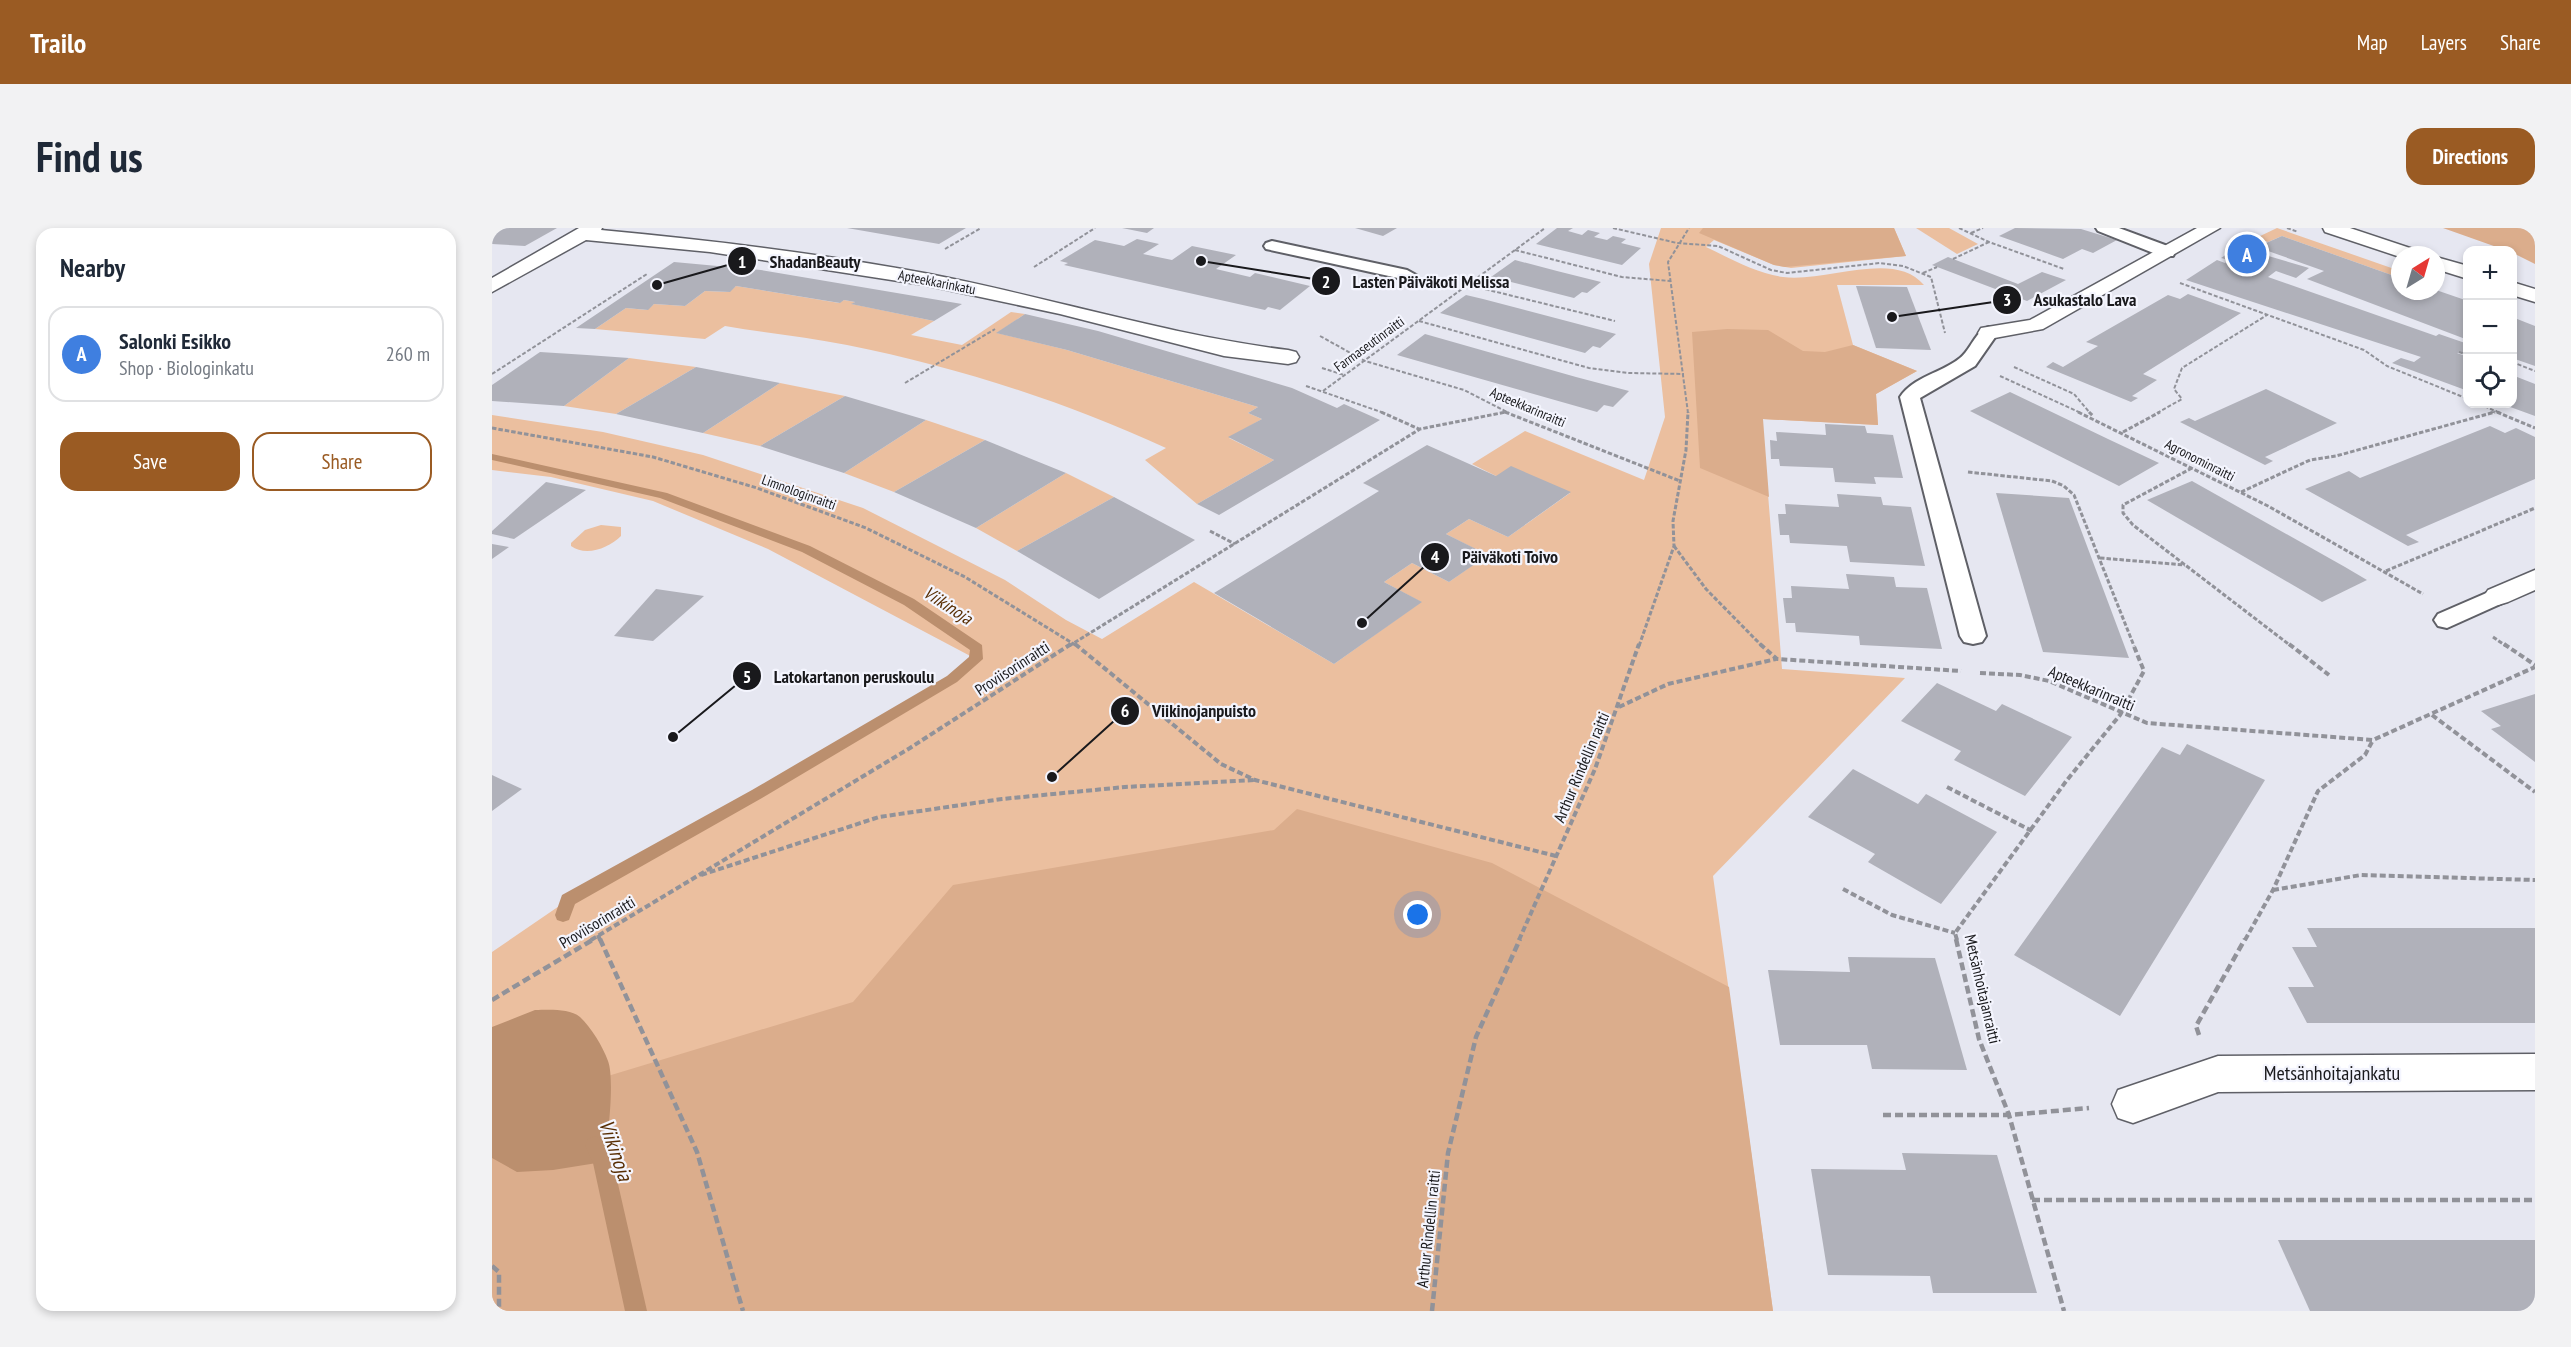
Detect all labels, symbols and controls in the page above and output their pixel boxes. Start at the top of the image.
text: Trailo [30,24,86,61]
text: Map [2357,29,2388,56]
text: Layers [2421,29,2467,56]
text: Share [2500,29,2541,56]
button: Directions [2406,128,2535,185]
text: Find us [36,129,143,184]
pin: A [2228,231,2266,276]
callout: ShadanBeauty [727,243,872,279]
north arrow [2391,246,2445,300]
map controls [2463,246,2517,408]
button: + [2463,246,2517,300]
text: 1 [738,250,746,273]
text: ShadanBeauty [770,250,861,273]
text: Nearby [60,251,125,284]
callout: Lasten Päiväkoti Melissa [1311,263,1522,299]
street label: Apteekkarinkatu [897,266,977,298]
text: 2 [1322,270,1330,293]
text: Lasten Päiväkoti Melissa [1353,270,1509,293]
callout: Asukastalo Lava [1992,282,2148,318]
text: 3 [2003,288,2011,311]
text: Asukastalo Lava [2033,288,2136,311]
button: − [2463,300,2517,354]
street label: Farmaseutinraitti [1330,312,1408,376]
text: Salonki Esikko [119,327,231,355]
text: A [76,341,87,367]
text: 260 m [386,341,430,367]
button: locate [2463,354,2517,408]
text: Shop · Biologinkatu [119,355,254,381]
street label: Apteekkarinraitti [1487,383,1569,431]
button: Save [60,432,240,491]
button: Share [252,432,432,491]
street label: Agronominraitti [2162,435,2238,485]
street label: Limnologinraitti [759,470,839,514]
callout: Päiväkoti Toivo [1420,539,1570,575]
text: 4 [1431,545,1440,568]
text: Päiväkoti Toivo [1462,545,1558,568]
water label: Viikinoja [919,581,977,630]
street label: Proviisorinraitti [971,637,1053,699]
callout: Latokartanon peruskoulu [732,658,946,694]
street label: Apteekkarinraitti [2046,661,2138,715]
text: 5 [743,665,751,688]
text: Latokartanon peruskoulu [774,665,934,688]
callout: Viikinojanpuisto [1110,693,1268,729]
text: 6 [1121,699,1129,722]
text: Viikinojanpuisto [1151,699,1256,722]
street label: Arthur Rindellin raitti [1549,709,1613,825]
street label: Proviisorinraitti [556,892,638,952]
your location [1403,900,1432,929]
street label: Metsänhoitajanraitti [1961,932,2005,1046]
street label: Metsänhoitajankatu [2264,1060,2400,1086]
water label: Viikinoja [593,1116,639,1186]
street label: Arthur Rindellin raitti [1412,1169,1444,1289]

